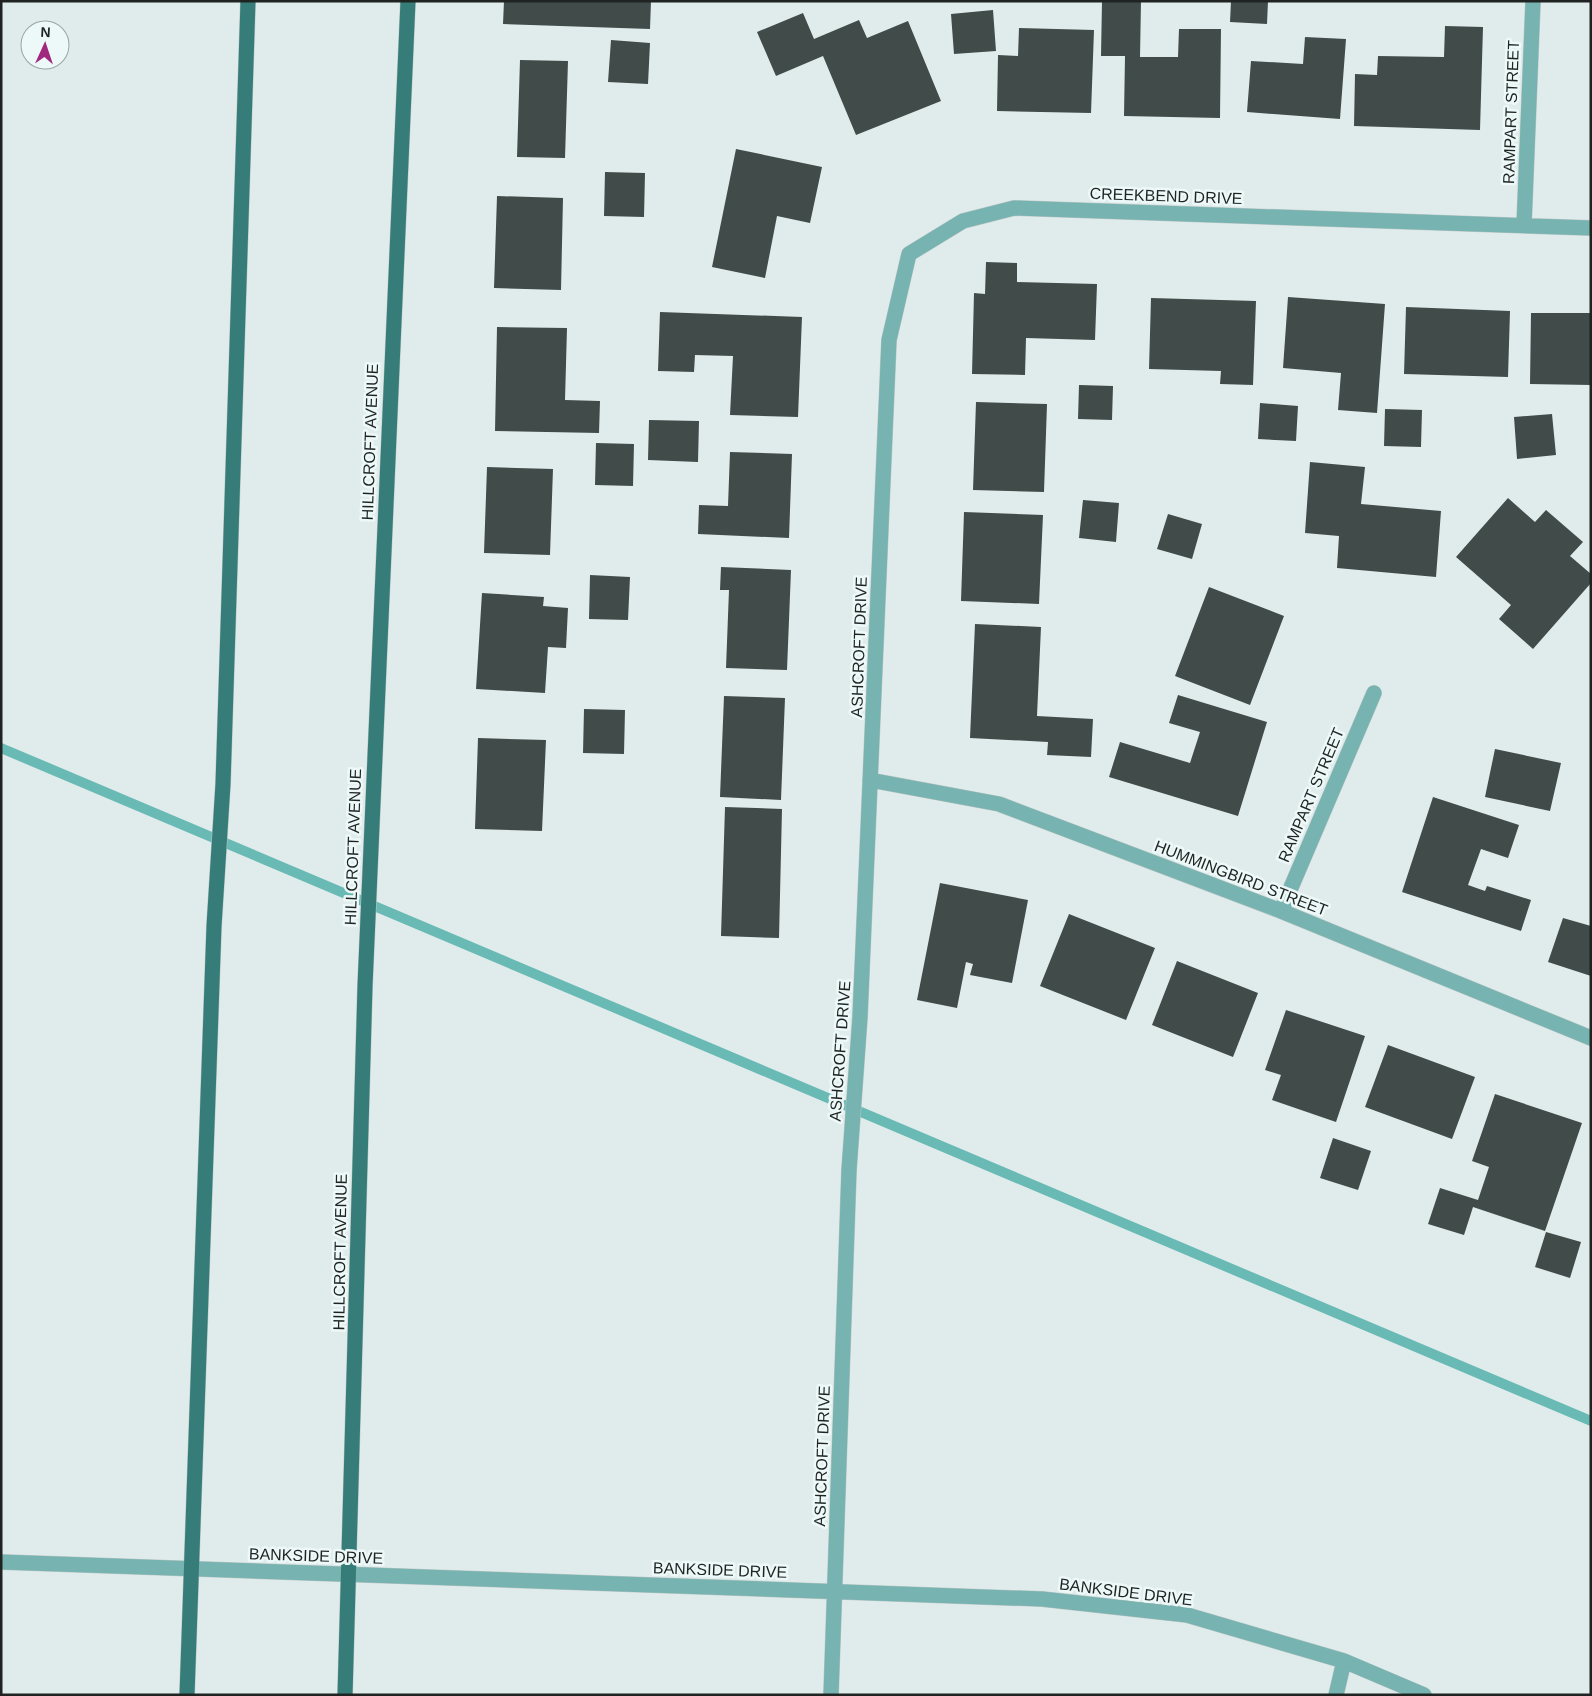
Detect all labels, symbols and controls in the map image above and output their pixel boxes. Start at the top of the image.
north arrow [20,20,70,70]
text: N [40,24,51,40]
street label: RAMPART STREET [1500,40,1522,184]
street label: CREEKBEND DRIVE [1089,185,1243,207]
street label: HILLCROFT AVENUE [359,363,381,521]
street label: ASHCROFT DRIVE [848,576,870,718]
street label: RAMPART STREET [1275,725,1347,865]
street label: HILLCROFT AVENUE [342,768,364,926]
street label: HUMMINGBIRD STREET [1152,837,1330,919]
street label: ASHCROFT DRIVE [827,980,853,1122]
street label: HILLCROFT AVENUE [330,1173,350,1331]
street label: ASHCROFT DRIVE [811,1385,833,1527]
street label: BANKSIDE DRIVE [249,1545,383,1567]
street label: BANKSIDE DRIVE [653,1559,787,1581]
street label: BANKSIDE DRIVE [1058,1575,1194,1609]

